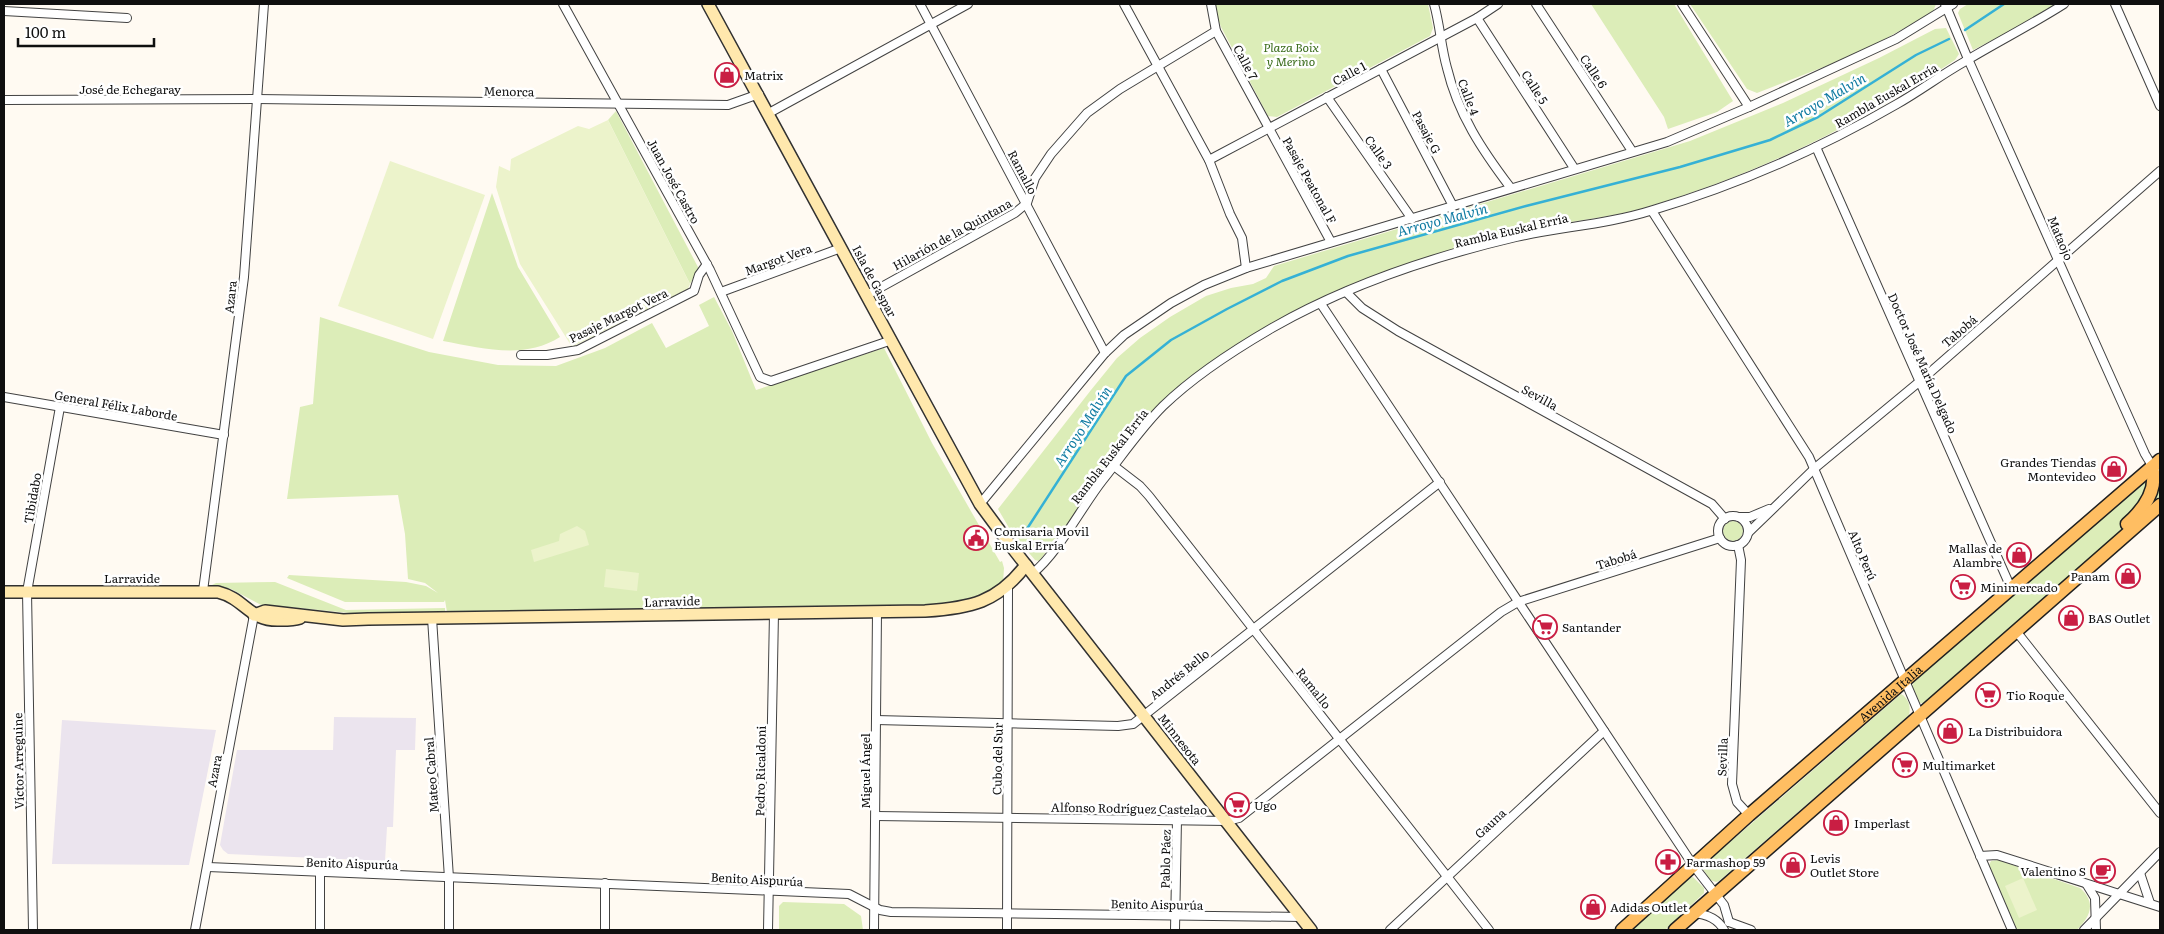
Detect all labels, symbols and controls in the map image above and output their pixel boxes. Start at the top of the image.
scale bar [18,15,154,47]
text: 100 m [25,20,66,43]
park label: Plaza Boix y Merino [1263,38,1319,70]
street label: Calle 7 [1229,41,1263,83]
street label: Calle 6 [1576,50,1612,92]
street label: Calle 1 [1329,57,1369,89]
street label: Rambla Euskal Erría [1831,58,1941,132]
shop icon: Matrix [714,62,740,88]
place label: Matrix [744,66,783,84]
street label: Calle 5 [1517,66,1553,108]
water label: Arroyo Malvín [1779,67,1870,131]
street label: Calle 4 [1454,76,1484,118]
street label: José de Echegaray [79,80,181,98]
street label: Menorca [483,82,535,100]
street label: Pasaje G [1408,107,1446,157]
street label: Calle 3 [1361,131,1397,173]
street label: Pasaje Peatonal F [1279,133,1341,227]
street label: Juan José Castro [643,135,705,227]
street label: Ramallo [1004,147,1042,197]
street label: Hilarión de la Quintana [889,193,1015,274]
water label: Arroyo Malvín [1395,197,1490,241]
street label: Rambla Euskal Erría [1452,208,1570,252]
street label: Mataojo [2044,213,2078,263]
street label: Margot Vera [742,238,815,279]
street label: Isla de Gaspar [848,242,902,321]
street label: Azara [219,279,241,314]
street label: Pasaje Margot Vera [566,283,671,347]
street label: Doctor José María Delgado [1884,290,1962,436]
street label: Tabobá [1937,310,1981,352]
street label: Sevilla [1519,380,1562,415]
water label: Arroyo Malvín [1048,381,1116,470]
street label: General Félix Laborde [53,385,179,425]
street label: Rambla Euskal Erría [1066,404,1152,507]
place label: Grandes Tiendas Montevideo [2000,453,2097,485]
shop icon: Grandes Tiendas Montevideo [2101,456,2127,482]
street label: Tibidabo [19,471,45,525]
place label: Comisaria Movil Euskal Erría [994,522,1089,554]
public building icon: Comisaria Movil Euskal Erría [963,525,989,551]
street label: Alto Perú [1844,527,1882,584]
place label: Mallas de Alambre [1948,539,2002,571]
shop icon: Mallas de Alambre [2006,542,2032,568]
street label: Tabobá [1593,544,1639,574]
shop icon: Panam [2115,563,2141,589]
place label: Panam [2070,567,2110,585]
street label: Larravide [104,569,160,587]
supermarket icon: Minimercado [1950,574,1976,600]
place label: Minimercado [1980,578,2058,596]
street label: Larravide [644,591,700,611]
shop icon: BAS Outlet [2058,605,2084,631]
place label: BAS Outlet [2088,609,2150,627]
supermarket icon: Santander [1532,614,1558,640]
place label: Santander [1562,618,1621,636]
street label: Andrés Bello [1145,644,1213,704]
street label: Avenida Italia [1854,660,1927,726]
street label: Ramallo [1292,664,1336,712]
supermarket icon: Tio Roque [1975,682,2001,708]
place label: Tio Roque [2006,686,2064,704]
street label: Minnesota [1154,709,1206,769]
street label: Víctor Arreguine [8,712,28,810]
shop icon: La Distribuidora [1937,718,1963,744]
street label: Cubo del Sur [987,722,1007,795]
place label: La Distribuidora [1968,722,2063,740]
street label: Pedro Ricaldoni [750,725,770,817]
street label: Miguel Ángel [856,733,874,809]
street label: Mateo Cabral [419,736,443,814]
street label: Sevilla [1712,737,1732,777]
street label: Azara [202,752,226,789]
supermarket icon: Multimarket [1892,752,1918,778]
place label: Multimarket [1922,756,1995,774]
supermarket icon: Ugo [1224,792,1250,818]
place label: Ugo [1254,796,1277,814]
street label: Alfonso Rodríguez Castelao [1051,798,1207,818]
street label: Gauna [1470,803,1510,842]
shop icon: Imperlast [1823,810,1849,836]
place label: Imperlast [1854,814,1910,832]
street label: Pablo Páez [1155,829,1175,889]
pharmacy icon: Farmashop 59 [1655,849,1681,875]
place label: Levis Outlet Store [1810,849,1879,881]
street label: Benito Aispurúa [305,852,399,874]
shop icon: Levis Outlet Store [1780,852,1806,878]
place label: Farmashop 59 [1686,853,1765,871]
cafe icon: Valentino S [2090,858,2116,884]
place label: Valentino S [2021,862,2086,880]
street label: Benito Aispurúa [710,868,804,890]
street label: Benito Aispurúa [1110,894,1204,914]
shop icon: Adidas Outlet [1580,894,1606,920]
place label: Adidas Outlet [1610,898,1688,916]

